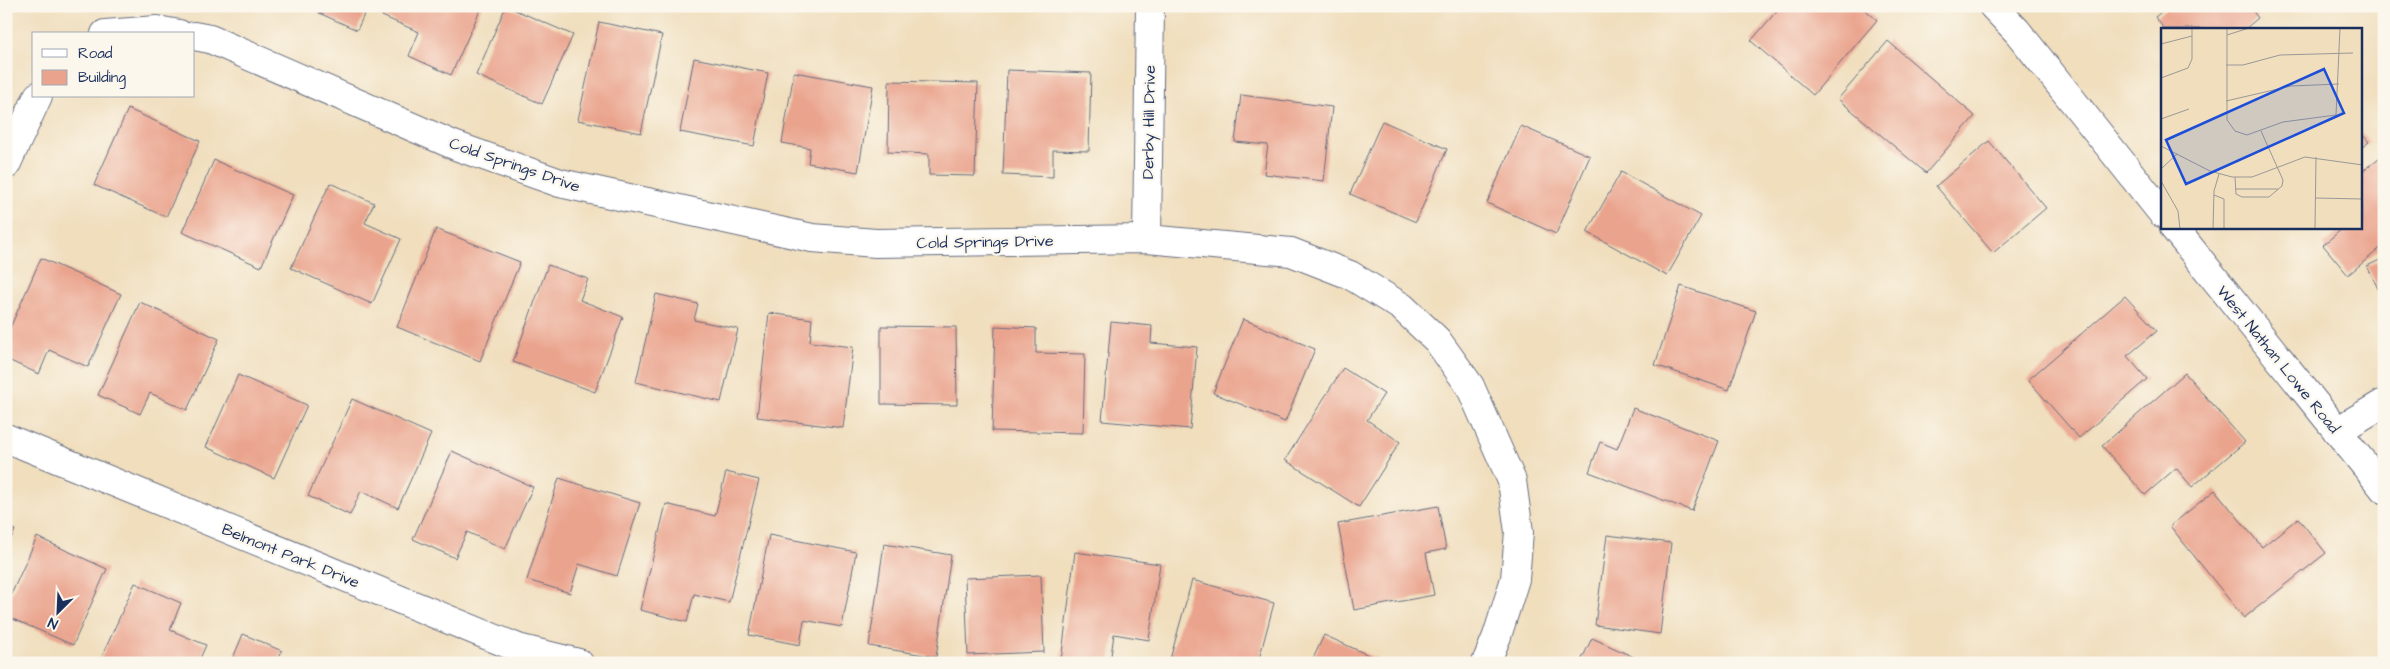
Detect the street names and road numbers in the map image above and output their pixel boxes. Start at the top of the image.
street label: Derby Hill Drive [1137,64,1162,179]
street label: Cold Springs Drive [446,132,583,199]
street label: Cold Springs Drive [916,230,1054,255]
street label: West Nathan Lowe Road [2212,281,2345,438]
street label: Belmont Park Drive [218,518,363,594]

